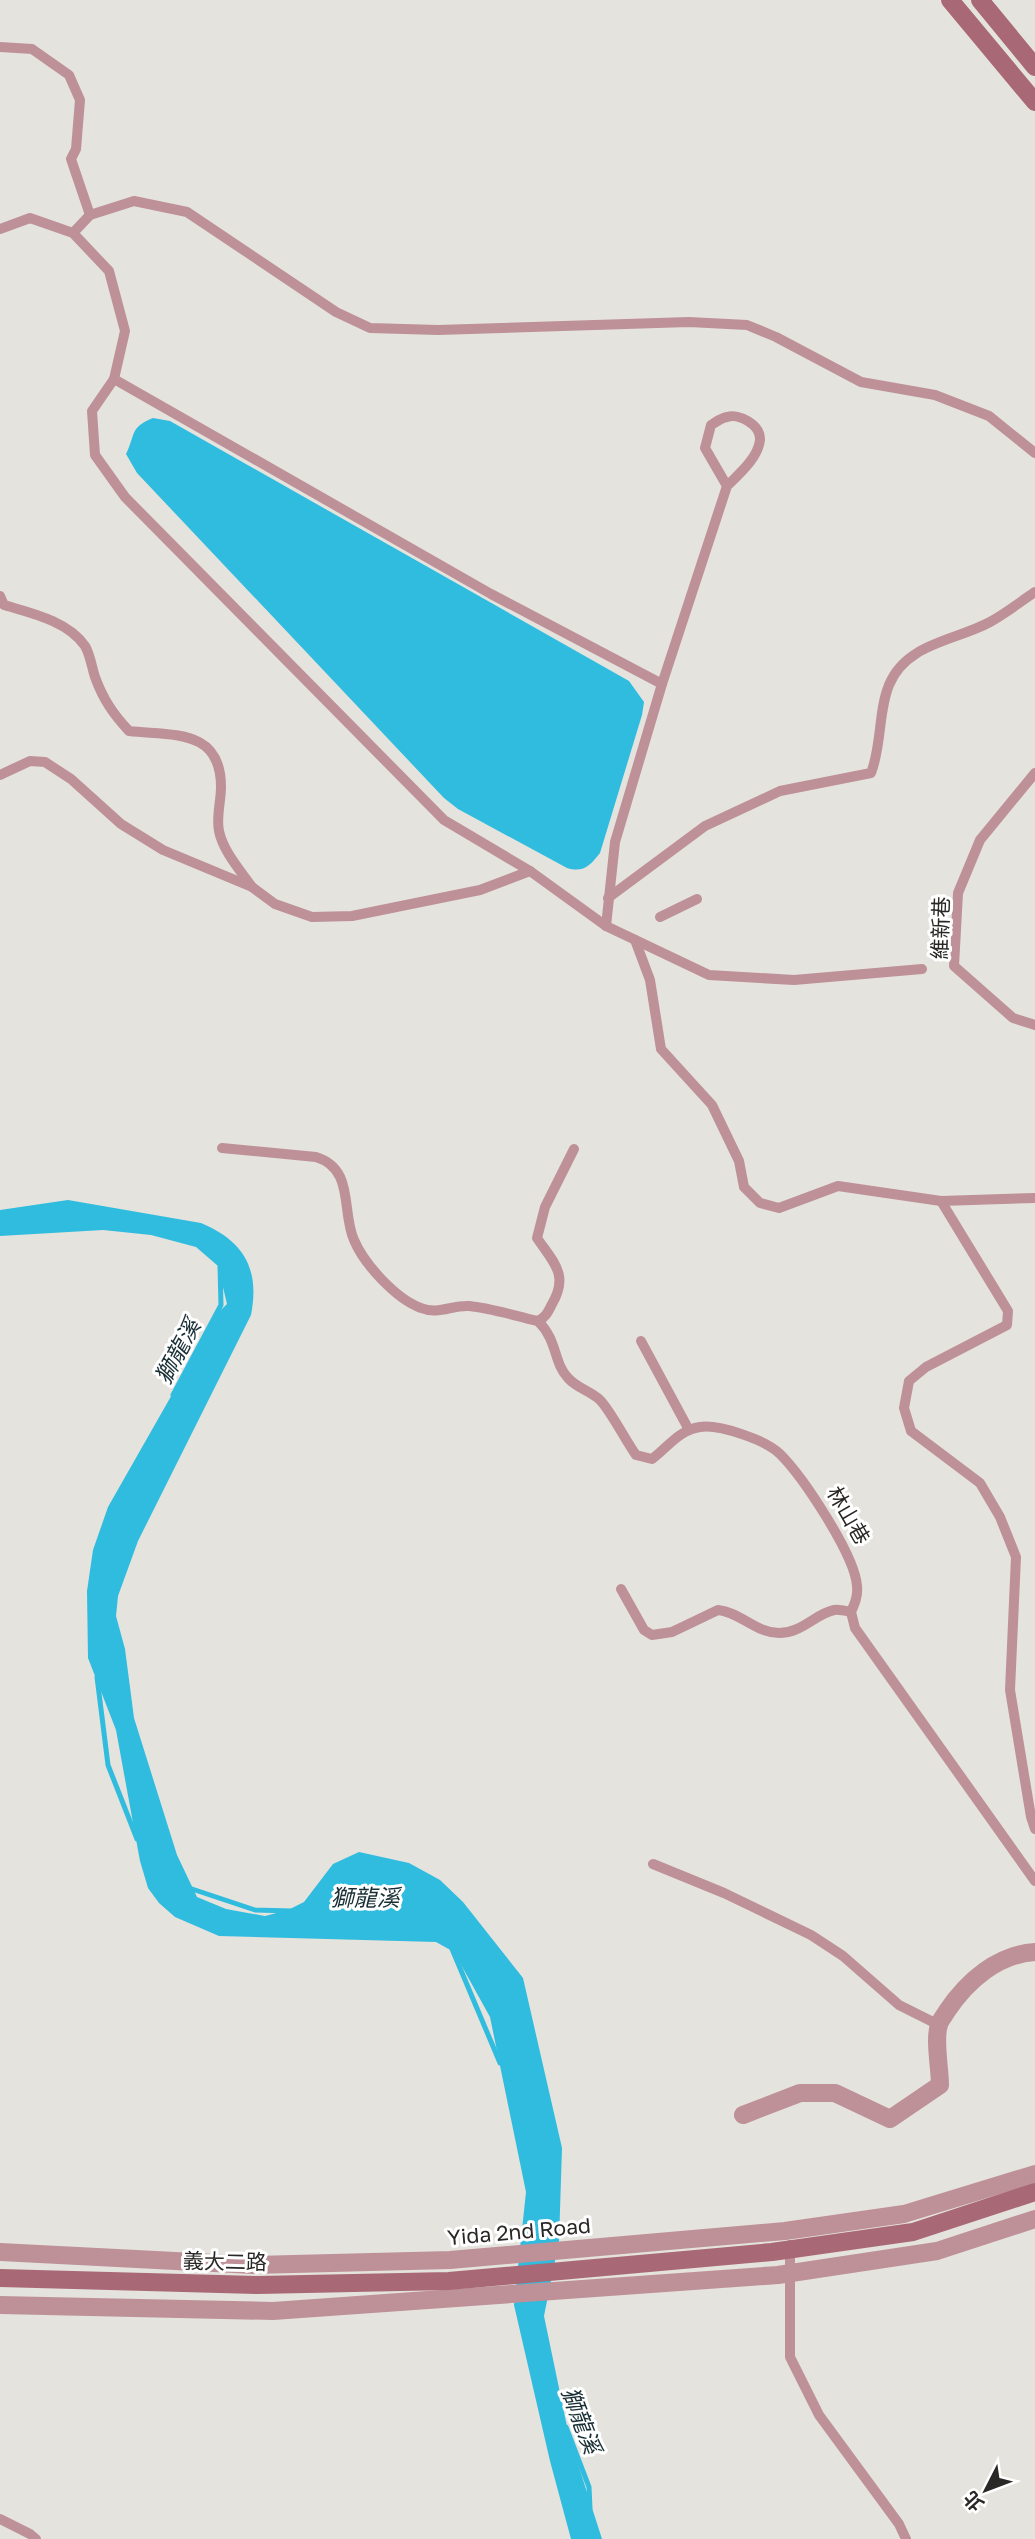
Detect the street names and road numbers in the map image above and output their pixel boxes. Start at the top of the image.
street label: 維新巷 [926,896,954,960]
street label: 林山巷 [822,1481,876,1549]
street label: Yida 2nd Road [446,2212,592,2250]
street label: 義大二路 [183,2247,267,2275]

